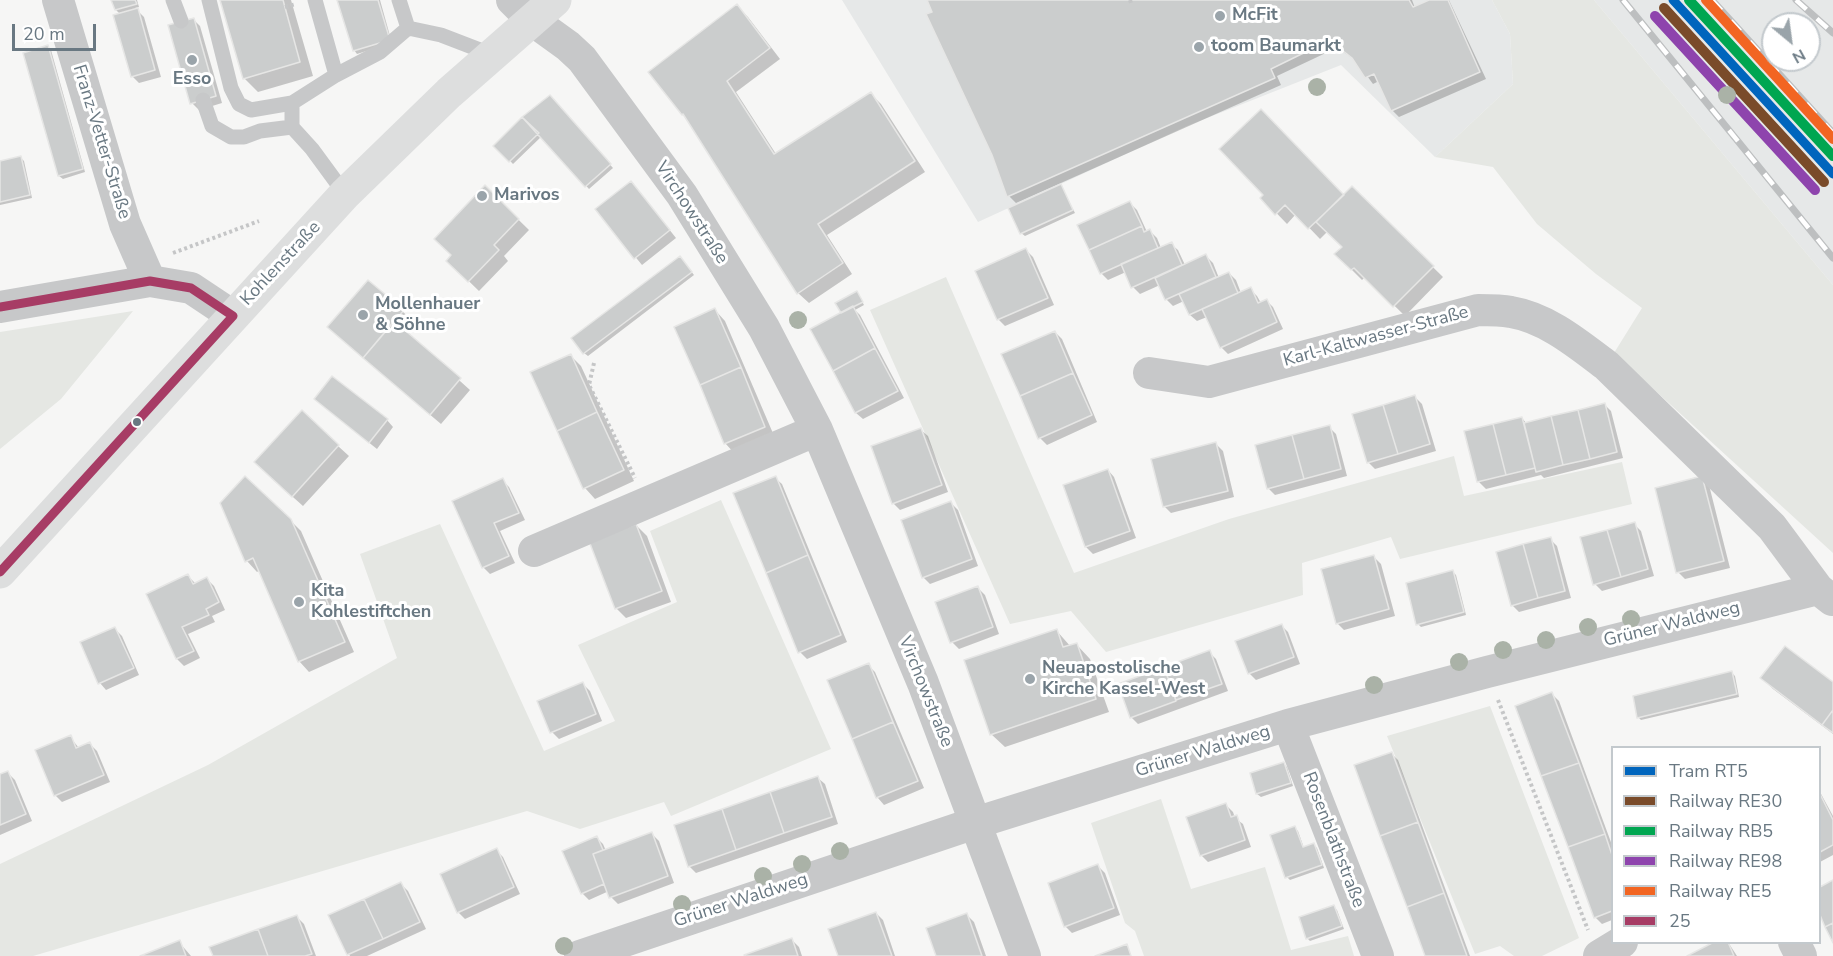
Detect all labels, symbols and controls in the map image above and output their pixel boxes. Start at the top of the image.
place label: McFit [1232,5,1278,27]
marker: McFit [1213,9,1227,23]
scale bar [15,12,99,50]
north arrow [1761,12,1821,72]
text: 20 m [23,22,65,46]
place label: toom Baumarkt [1211,36,1341,58]
marker: toom Baumarkt [1192,40,1206,54]
text: N [1788,43,1809,69]
marker: Esso [185,53,199,67]
street label: Franz-Vetter-Straße [67,62,135,222]
place label: Esso [173,69,211,91]
street label: Virchowstraße [650,158,732,268]
place label: Marivos [494,185,560,207]
marker: Marivos [475,189,489,203]
street label: Kohlenstraße [236,217,326,311]
place label: Mollenhauer & Söhne [375,294,480,336]
street label: Karl-Kaltwasser-Straße [1281,302,1471,372]
marker: Mollenhauer & Söhne [356,308,370,322]
unlabelled marker [131,416,143,428]
place label: Kita Kohlestiftchen [311,581,431,624]
marker: Kita Kohlestiftchen [292,595,306,609]
street label: Grüner Waldweg [1602,598,1742,652]
street label: Virchowstraße [893,633,957,751]
place label: Neuapostolische Kirche Kassel-West [1042,658,1205,700]
marker: Neuapostolische Kirche Kassel-West [1023,672,1037,686]
street label: Grüner Waldweg [1133,721,1273,783]
legend [1611,746,1821,944]
text: Tram RT5 [1669,759,1748,783]
street label: Rosenblathstraße [1297,769,1369,911]
text: Railway RE30 [1669,789,1782,813]
text: Railway RB5 [1669,819,1773,843]
text: Railway RE98 [1669,849,1782,873]
street label: Grüner Waldweg [671,869,811,933]
text: Railway RE5 [1669,879,1771,903]
text: 25 [1669,909,1691,933]

